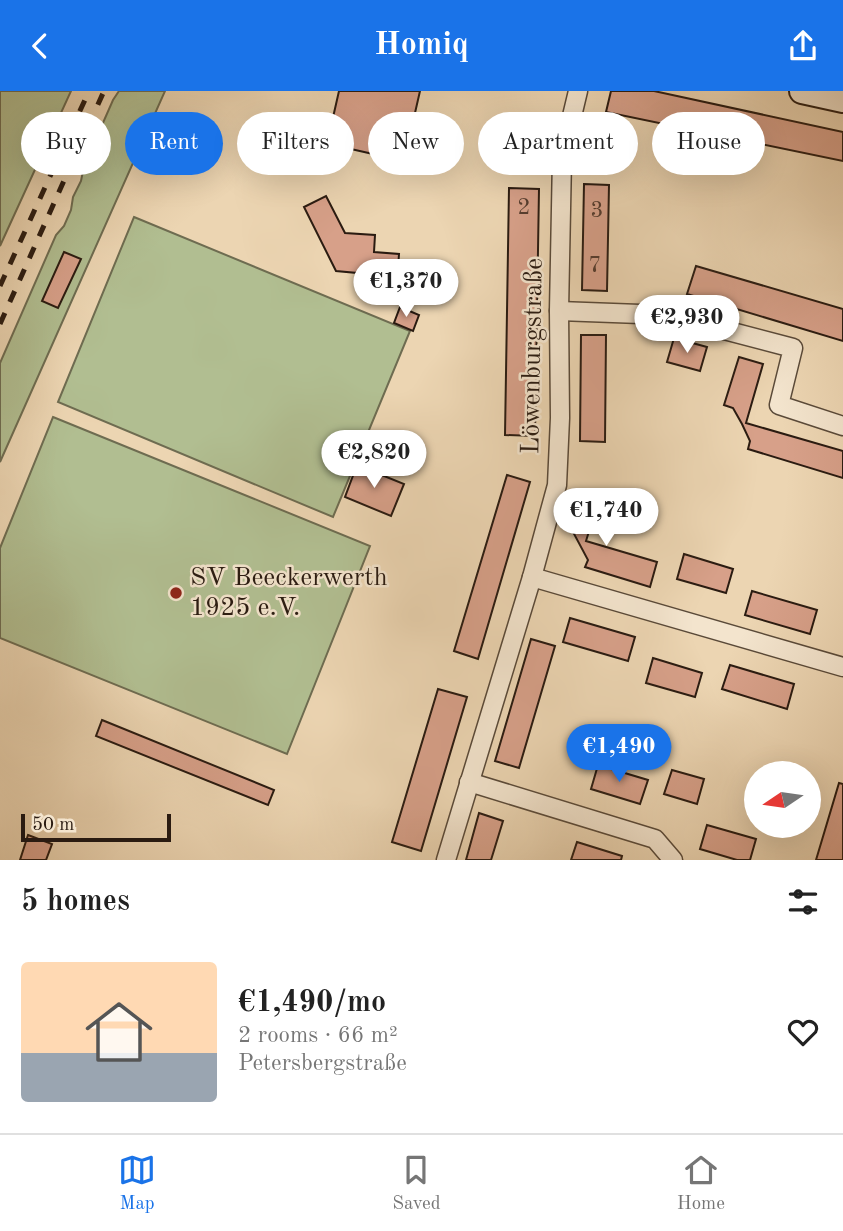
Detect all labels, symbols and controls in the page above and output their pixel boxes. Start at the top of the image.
icon: back [21,27,59,65]
icon: share [784,27,822,65]
text: Homiq [374,30,469,62]
chip: Buy [21,112,111,175]
chip: Rent [125,112,223,175]
chip: Filters [237,112,354,175]
chip: New [368,112,464,175]
chip: Apartment [478,112,638,175]
chip: House [652,112,765,175]
house number: 2 [517,196,531,219]
house number: 3 [590,199,604,222]
house number: 7 [588,254,602,277]
street label: Löwenburgstraße [518,258,548,454]
pin: €1,370 [349,259,463,319]
text: €1,370 [369,270,443,293]
pin: €2,930 [630,295,744,355]
text: €2,930 [650,306,724,329]
pin: €2,820 [317,431,431,490]
text: €2,820 [337,441,411,464]
pin: €1,740 [549,489,663,548]
text: €1,740 [569,499,643,522]
place label: SV Beeckerwerth 1925 e.V. [190,565,388,621]
marker: SV Beeckerwerth 1925 e.V. [168,585,184,601]
pin: €1,490 [562,725,676,784]
text: €1,490 [582,735,656,758]
north arrow [744,761,821,838]
map controls [744,761,821,838]
scale bar [21,811,172,843]
text: 50 m [32,816,74,835]
icon: filters [784,883,822,921]
text: 5 homes [21,887,130,917]
text: €1,490/mo [238,988,386,1018]
icon: home [77,990,161,1074]
icon: heart [784,1013,822,1051]
text: 2 rooms · 66 m² [238,1024,398,1047]
text: Petersbergstraße [238,1052,407,1075]
tab: Map [118,1151,156,1216]
tab: Saved [392,1151,441,1216]
tab: Home [677,1151,725,1216]

